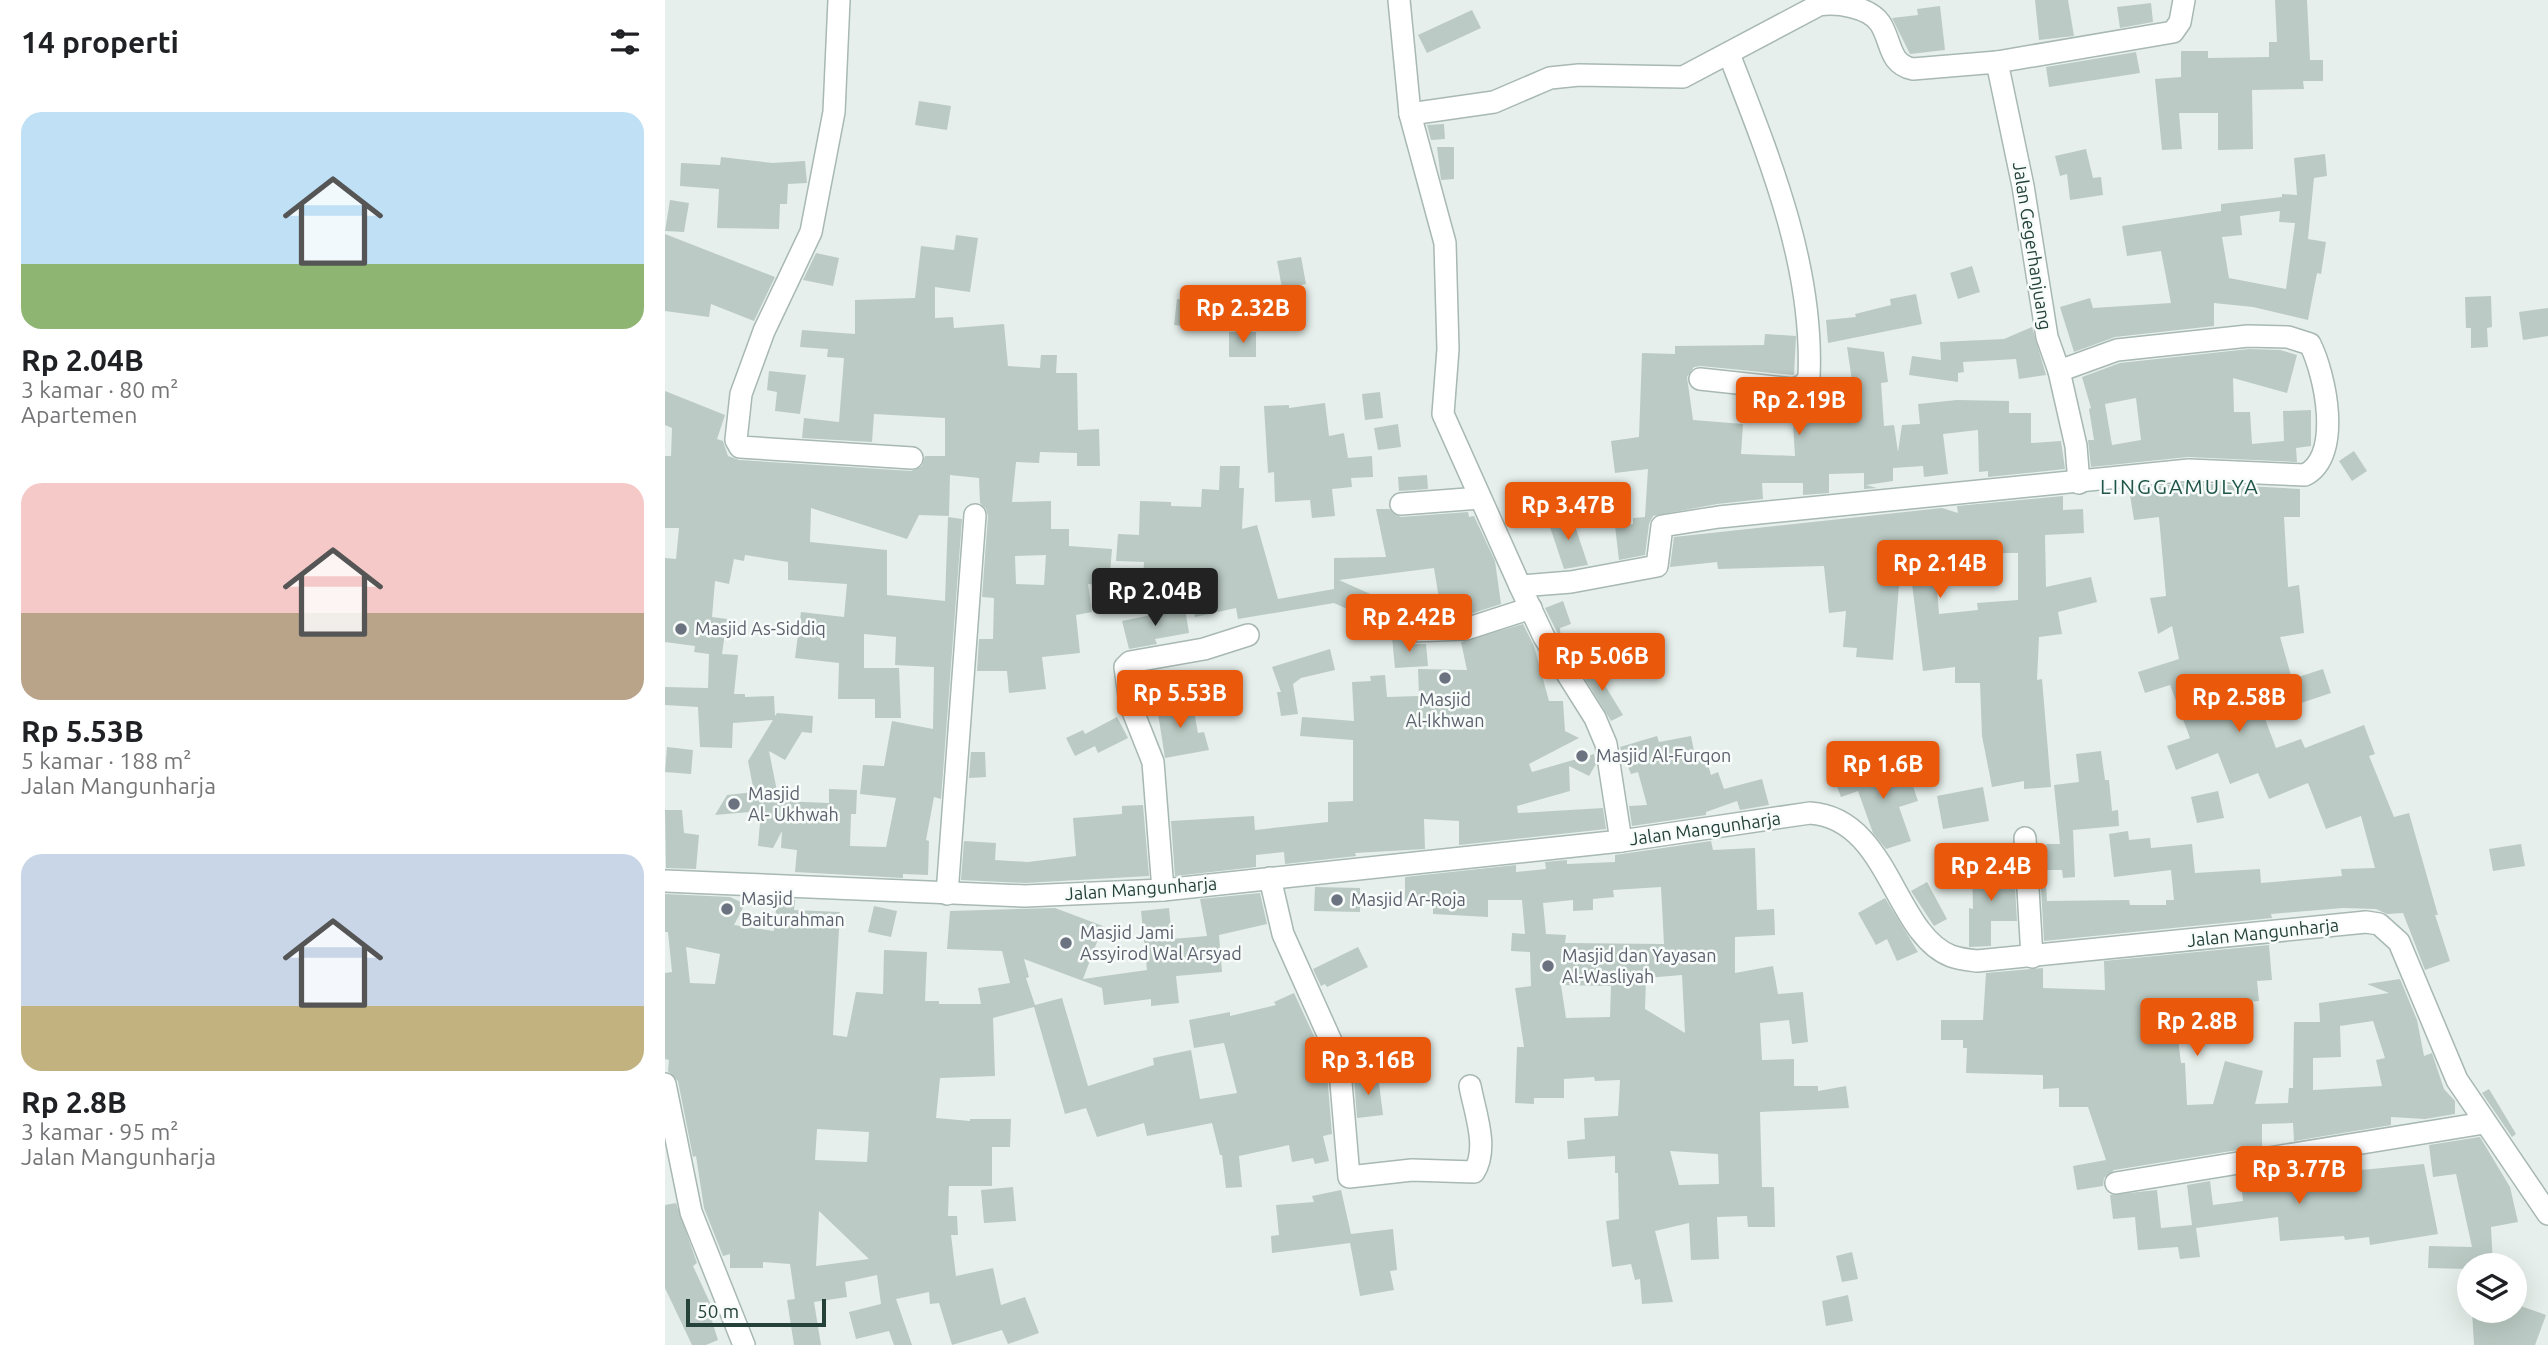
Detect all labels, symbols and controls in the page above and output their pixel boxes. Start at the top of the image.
icon: filters [606,23,644,61]
text: 14 properti [21,25,179,59]
icon: home [270,158,396,284]
street label: Jalan Gegerhanjuang [2010,160,2056,331]
pin: Rp 2.32B [1171,286,1315,345]
text: Rp 2.32B [1196,295,1290,320]
text: Rp 2.04B [21,343,144,377]
text: 3 kamar · 80 m² [21,377,179,402]
pin: Rp 2.19B [1727,378,1871,437]
text: Rp 2.19B [1752,387,1846,412]
text: Apartemen [21,402,137,427]
district label: LINGGAMULYA [2100,474,2260,498]
pin: Rp 3.47B [1496,482,1640,542]
text: Rp 3.47B [1521,492,1615,517]
icon: home [270,529,396,655]
pin: Rp 2.14B [1868,540,2012,600]
text: Rp 2.14B [1893,550,1987,575]
pin: Rp 2.04B [1083,568,1227,628]
text: Rp 2.04B [1108,578,1202,603]
pin: Rp 2.42B [1337,594,1481,654]
text: Rp 2.42B [1362,604,1456,629]
place label: Masjid As-Siddiq [695,618,826,638]
marker: Masjid As-Siddiq [673,621,689,637]
pin: Rp 5.06B [1530,634,1674,693]
text: Rp 5.06B [1555,643,1649,668]
pin: Rp 5.53B [1108,670,1252,730]
marker: Masjid Al-Ikhwan [1437,670,1453,686]
pin: Rp 2.58B [2167,674,2311,734]
text: Rp 5.53B [1133,680,1227,705]
text: Rp 2.58B [2192,684,2286,709]
place label: Masjid Al-Ikhwan [1405,689,1485,730]
text: Rp 5.53B [21,714,144,748]
pin: Rp 1.6B [1818,742,1948,801]
place label: Masjid Al-Furqon [1596,745,1731,765]
text: 5 kamar · 188 m² [21,748,192,773]
marker: Masjid Al-Furqon [1574,748,1590,764]
text: Rp 1.6B [1842,751,1924,776]
text: Jalan Mangunharja [21,773,216,798]
place label: Masjid Al- Ukhwah [748,783,839,824]
marker: Masjid Al- Ukhwah [726,796,742,812]
street label: Jalan Mangunharja [1628,807,1782,849]
pin: Rp 2.4B [1926,844,2056,903]
text: Rp 2.4B [1950,853,2032,878]
street label: Jalan Mangunharja [1064,873,1218,903]
place label: Masjid Baiturahman [741,888,845,929]
place label: Masjid Ar-Roja [1351,889,1466,909]
marker: Masjid Ar-Roja [1329,892,1345,908]
icon: home [270,900,396,1026]
marker: Masjid Baiturahman [719,901,735,917]
street label: Jalan Mangunharja [2186,914,2340,950]
place label: Masjid Jami Assyirod Wal Arsyad [1080,922,1242,963]
marker: Masjid Jami Assyirod Wal Arsyad [1058,935,1074,951]
place label: Masjid dan Yayasan Al-Wasliyah [1562,945,1717,986]
marker: Masjid dan Yayasan Al-Wasliyah [1540,958,1556,974]
pin: Rp 2.8B [2132,998,2262,1058]
text: Rp 2.8B [2156,1008,2238,1033]
pin: Rp 3.16B [1296,1038,1440,1097]
text: Rp 3.16B [1321,1047,1415,1072]
text: Rp 2.8B [21,1085,127,1119]
text: 3 kamar · 95 m² [21,1119,179,1144]
text: Jalan Mangunharja [21,1144,216,1169]
pin: Rp 3.77B [2227,1146,2371,1206]
text: Rp 3.77B [2252,1156,2346,1181]
map controls [2457,1253,2527,1323]
button: layers [2457,1253,2527,1323]
scale bar [686,1296,826,1328]
text: 50 m [697,1300,739,1322]

